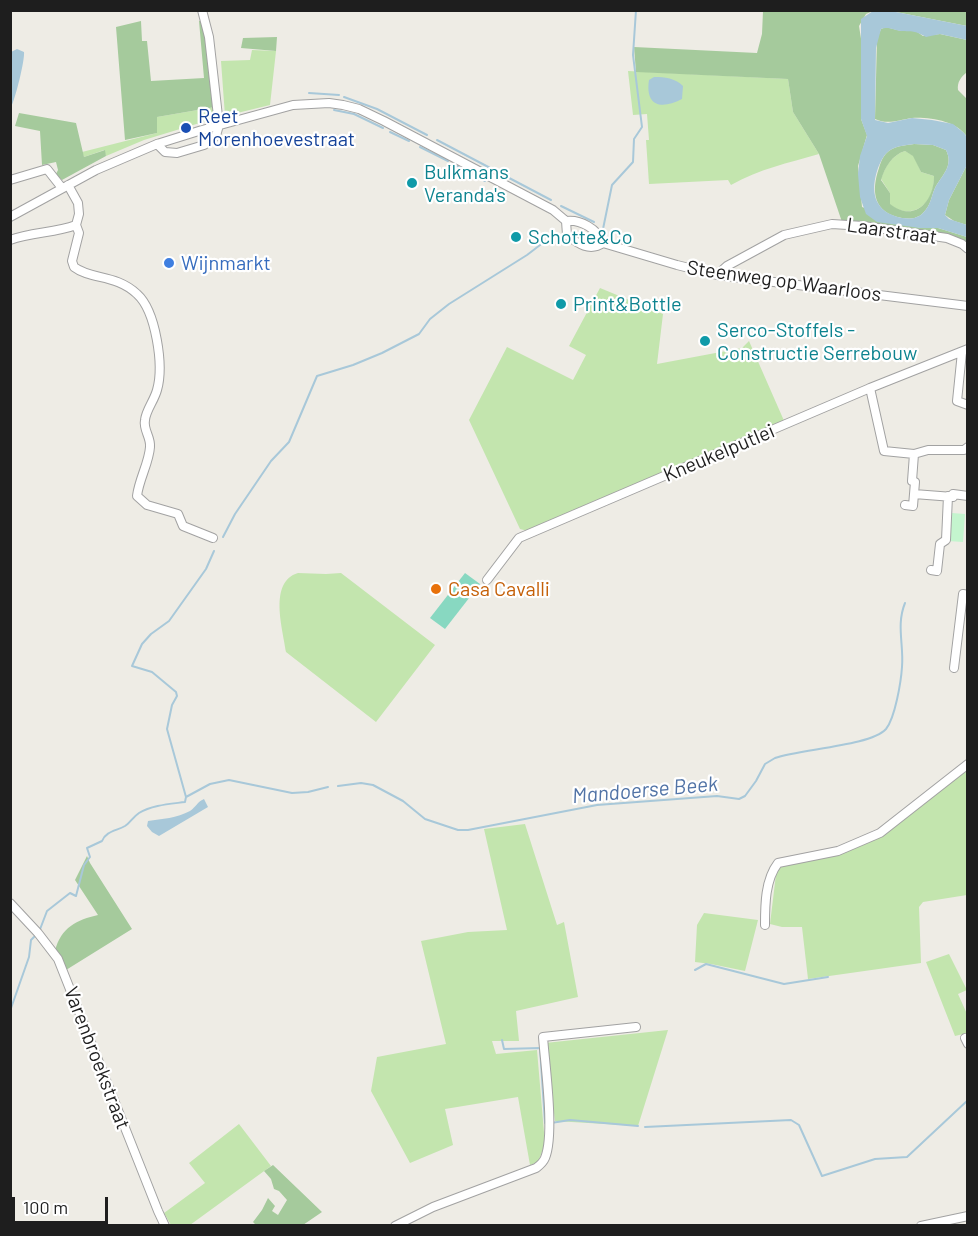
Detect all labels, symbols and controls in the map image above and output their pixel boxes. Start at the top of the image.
place label: Reet Morenhoevestraat [198,104,355,151]
marker: Reet Morenhoevestraat [179,121,193,135]
place label: Bulkmans Veranda's [424,160,509,207]
marker: Bulkmans Veranda's [405,176,419,190]
street label: Laarstraat [845,213,939,249]
place label: Schotte&Co [528,225,633,249]
marker: Schotte&Co [509,230,523,244]
place label: Wijnmarkt [181,251,271,275]
street label: Steenweg op Waarloos [685,255,883,307]
marker: Wijnmarkt [162,256,176,270]
place label: Print&Bottle [573,292,682,316]
marker: Print&Bottle [554,297,568,311]
place label: Serco-Stoffels - Constructie Serrebouw [717,318,917,365]
marker: Serco-Stoffels - Constructie Serrebouw [698,334,712,348]
street label: Kneukelputlei [660,419,778,487]
place label: Casa Cavalli [448,577,550,601]
marker: Casa Cavalli [429,582,443,596]
water label: Mandoerse Beek [571,771,719,809]
street label: Varenbroekstraat [59,983,135,1133]
scale bar [15,1185,111,1223]
text: 100 m [23,1196,68,1218]

